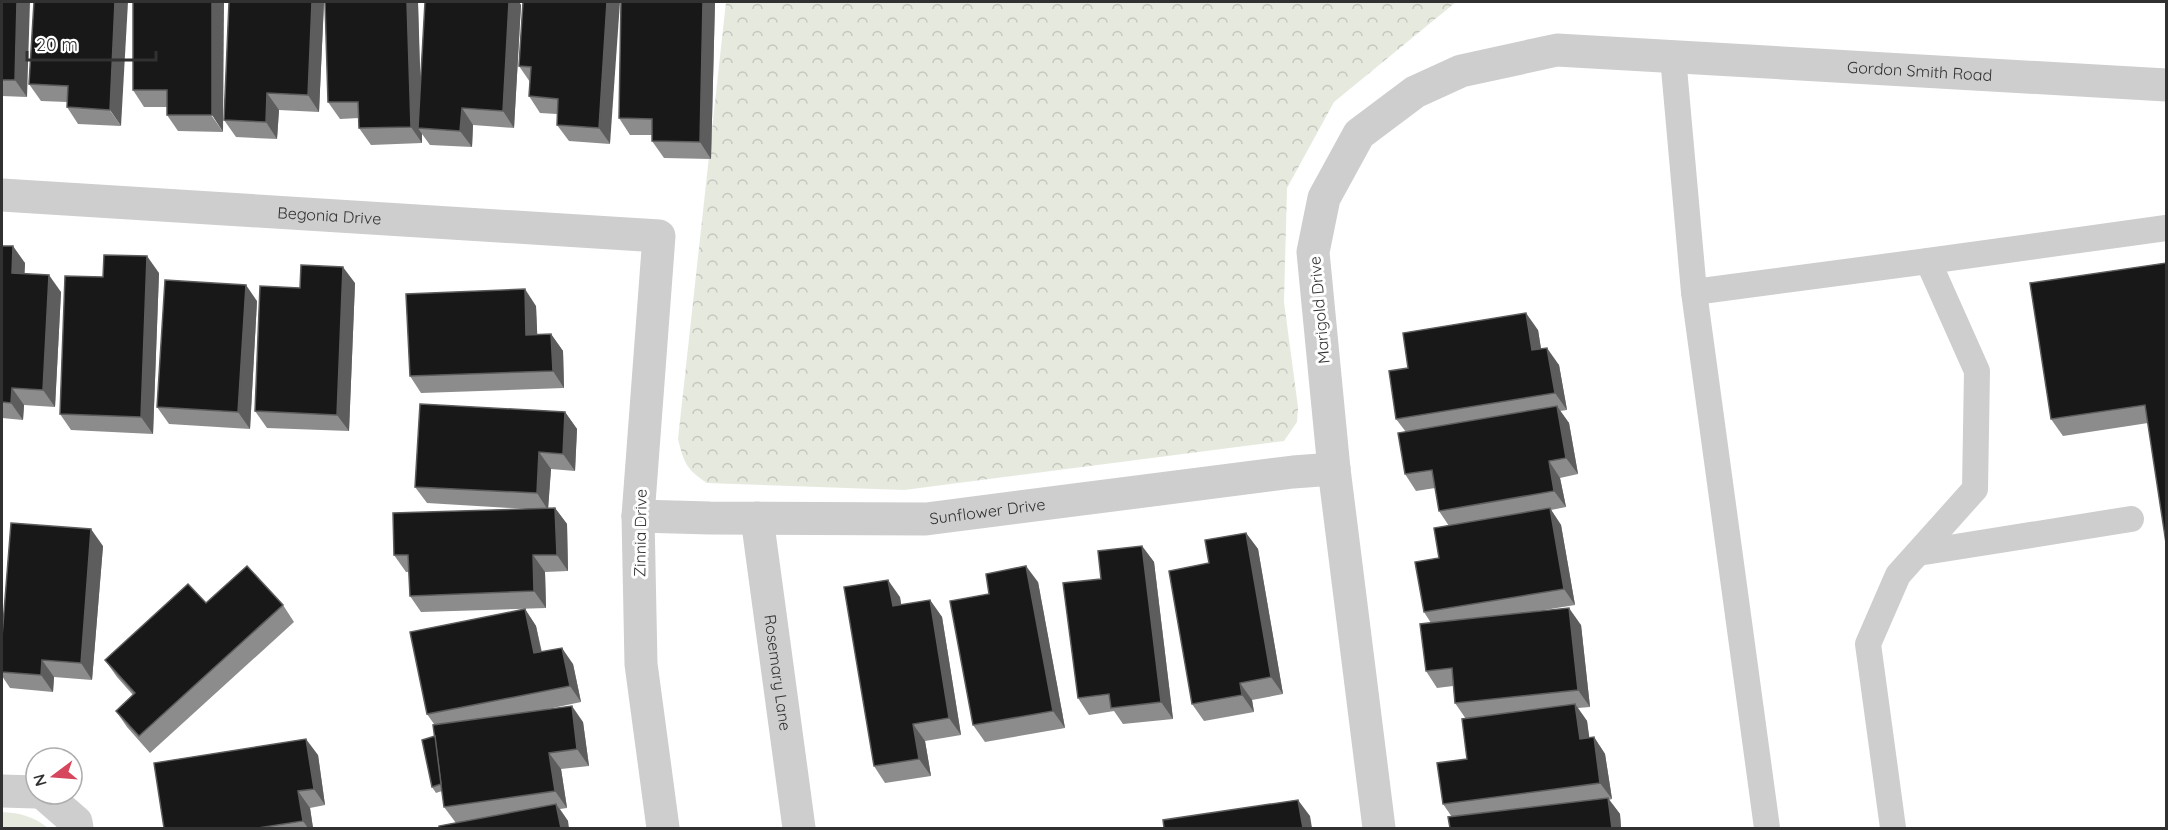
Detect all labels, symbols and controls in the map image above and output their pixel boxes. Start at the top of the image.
scale bar [27,24,156,62]
text: 20 m [36,33,78,56]
street label: Gordon Smith Road [1847,57,1993,85]
street label: Begonia Drive [277,202,382,229]
street label: Marigold Drive [1304,255,1334,365]
street label: Zinnia Drive [629,489,651,577]
street label: Sunflower Drive [928,494,1047,528]
street label: Rosemary Lane [760,613,796,732]
north arrow [24,746,84,806]
text: N [28,772,51,789]

